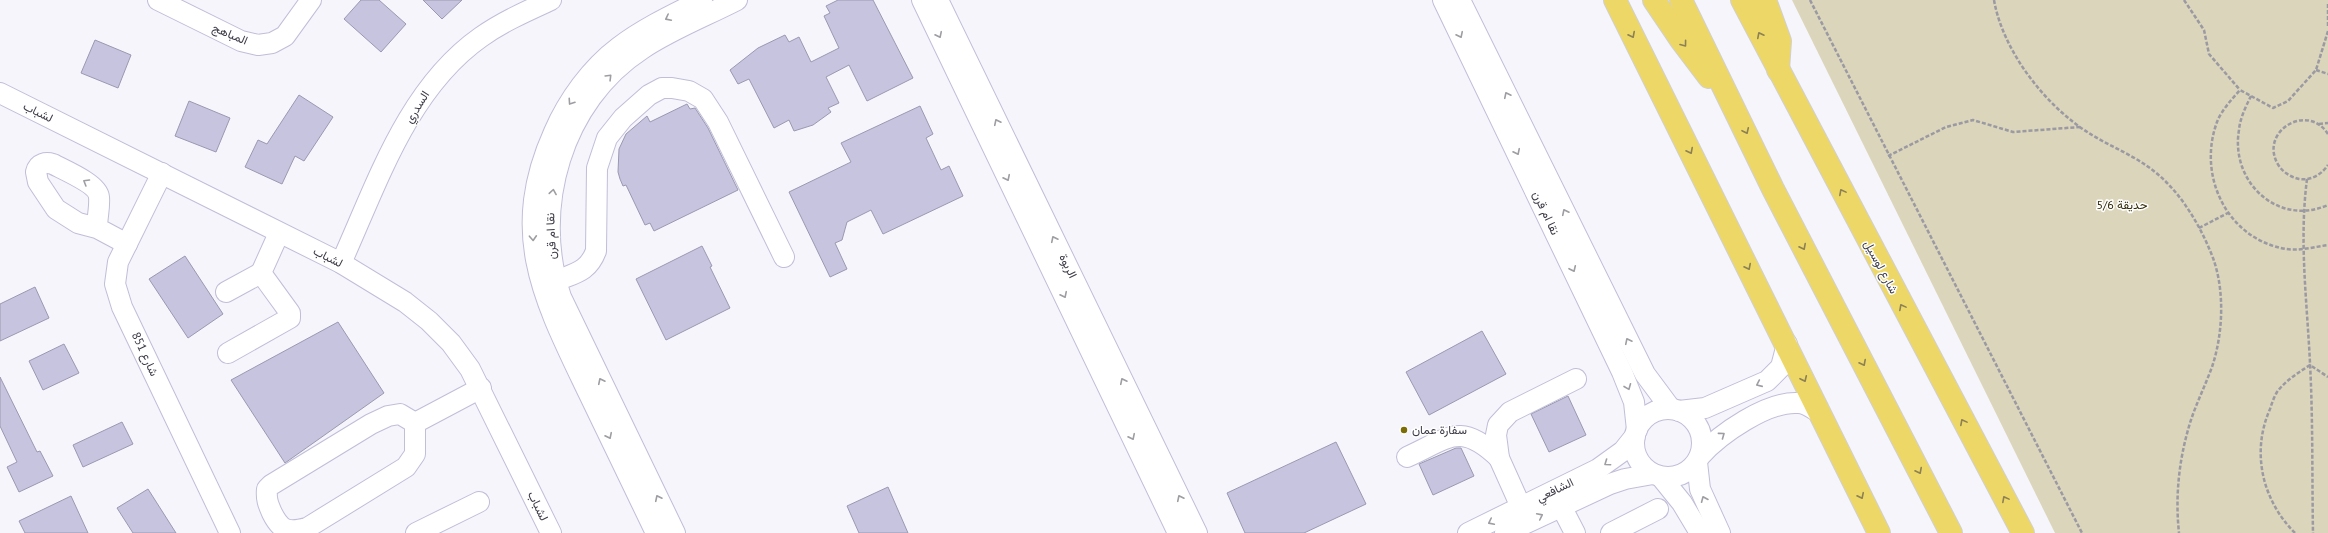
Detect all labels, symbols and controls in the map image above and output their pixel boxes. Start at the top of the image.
one-way arrow [664,13,672,21]
street label: المباهج [209,19,250,50]
one-way arrow [934,31,942,38]
one-way arrow [1455,31,1463,38]
one-way arrow [1627,31,1635,38]
one-way arrow [1757,32,1765,40]
one-way arrow [1679,40,1686,47]
one-way arrow [604,74,612,82]
street label: السدري [401,88,435,127]
one-way arrow [1504,92,1512,100]
one-way arrow [568,97,575,104]
street label: لشباب [21,98,56,125]
one-way arrow [994,119,1002,126]
one-way arrow [1741,126,1749,134]
one-way arrow [1685,147,1693,154]
one-way arrow [1512,148,1520,155]
one-way arrow [1002,173,1010,181]
one-way arrow [83,179,90,186]
street label: نقا ام قرن [1529,188,1563,238]
one-way arrow [548,189,557,195]
one-way arrow [1839,189,1846,196]
park label: حديقة 5/6 [2097,197,2147,212]
one-way arrow [1562,209,1569,216]
street label: نقا ام قرن [542,212,560,260]
one-way arrow [529,235,538,241]
one-way arrow [1051,236,1059,243]
street label: شارع لوسيل [1859,237,1902,297]
street label: لشباب [311,243,346,270]
one-way arrow [1799,243,1806,250]
street label: الربوة [1055,251,1081,281]
one-way arrow [1744,263,1751,271]
one-way arrow [1568,265,1576,273]
one-way arrow [1059,290,1067,298]
one-way arrow [1900,304,1907,311]
street label: شارع 851 [127,329,162,379]
one-way arrow [1625,338,1633,345]
one-way arrow [1858,358,1866,366]
one-way arrow [1799,375,1807,383]
one-way arrow [598,378,606,385]
one-way arrow [1120,378,1128,385]
one-way arrow [1755,379,1763,387]
one-way arrow [1623,384,1631,391]
one-way arrow [1961,419,1968,426]
place label: سفارة عمان [1412,422,1467,438]
marker: سفارة عمان [1399,425,1409,435]
one-way arrow [604,432,612,440]
one-way arrow [1718,432,1725,440]
one-way arrow [1127,433,1135,440]
one-way arrow [1604,458,1611,466]
one-way arrow [1915,467,1922,474]
street label: الشافعي [1534,474,1577,508]
street label: لشباب [525,488,552,523]
one-way arrow [1856,492,1864,499]
one-way arrow [655,495,663,502]
one-way arrow [1177,495,1185,502]
one-way arrow [1701,495,1709,502]
one-way arrow [2002,496,2010,503]
one-way arrow [1536,513,1543,521]
one-way arrow [1488,517,1495,524]

